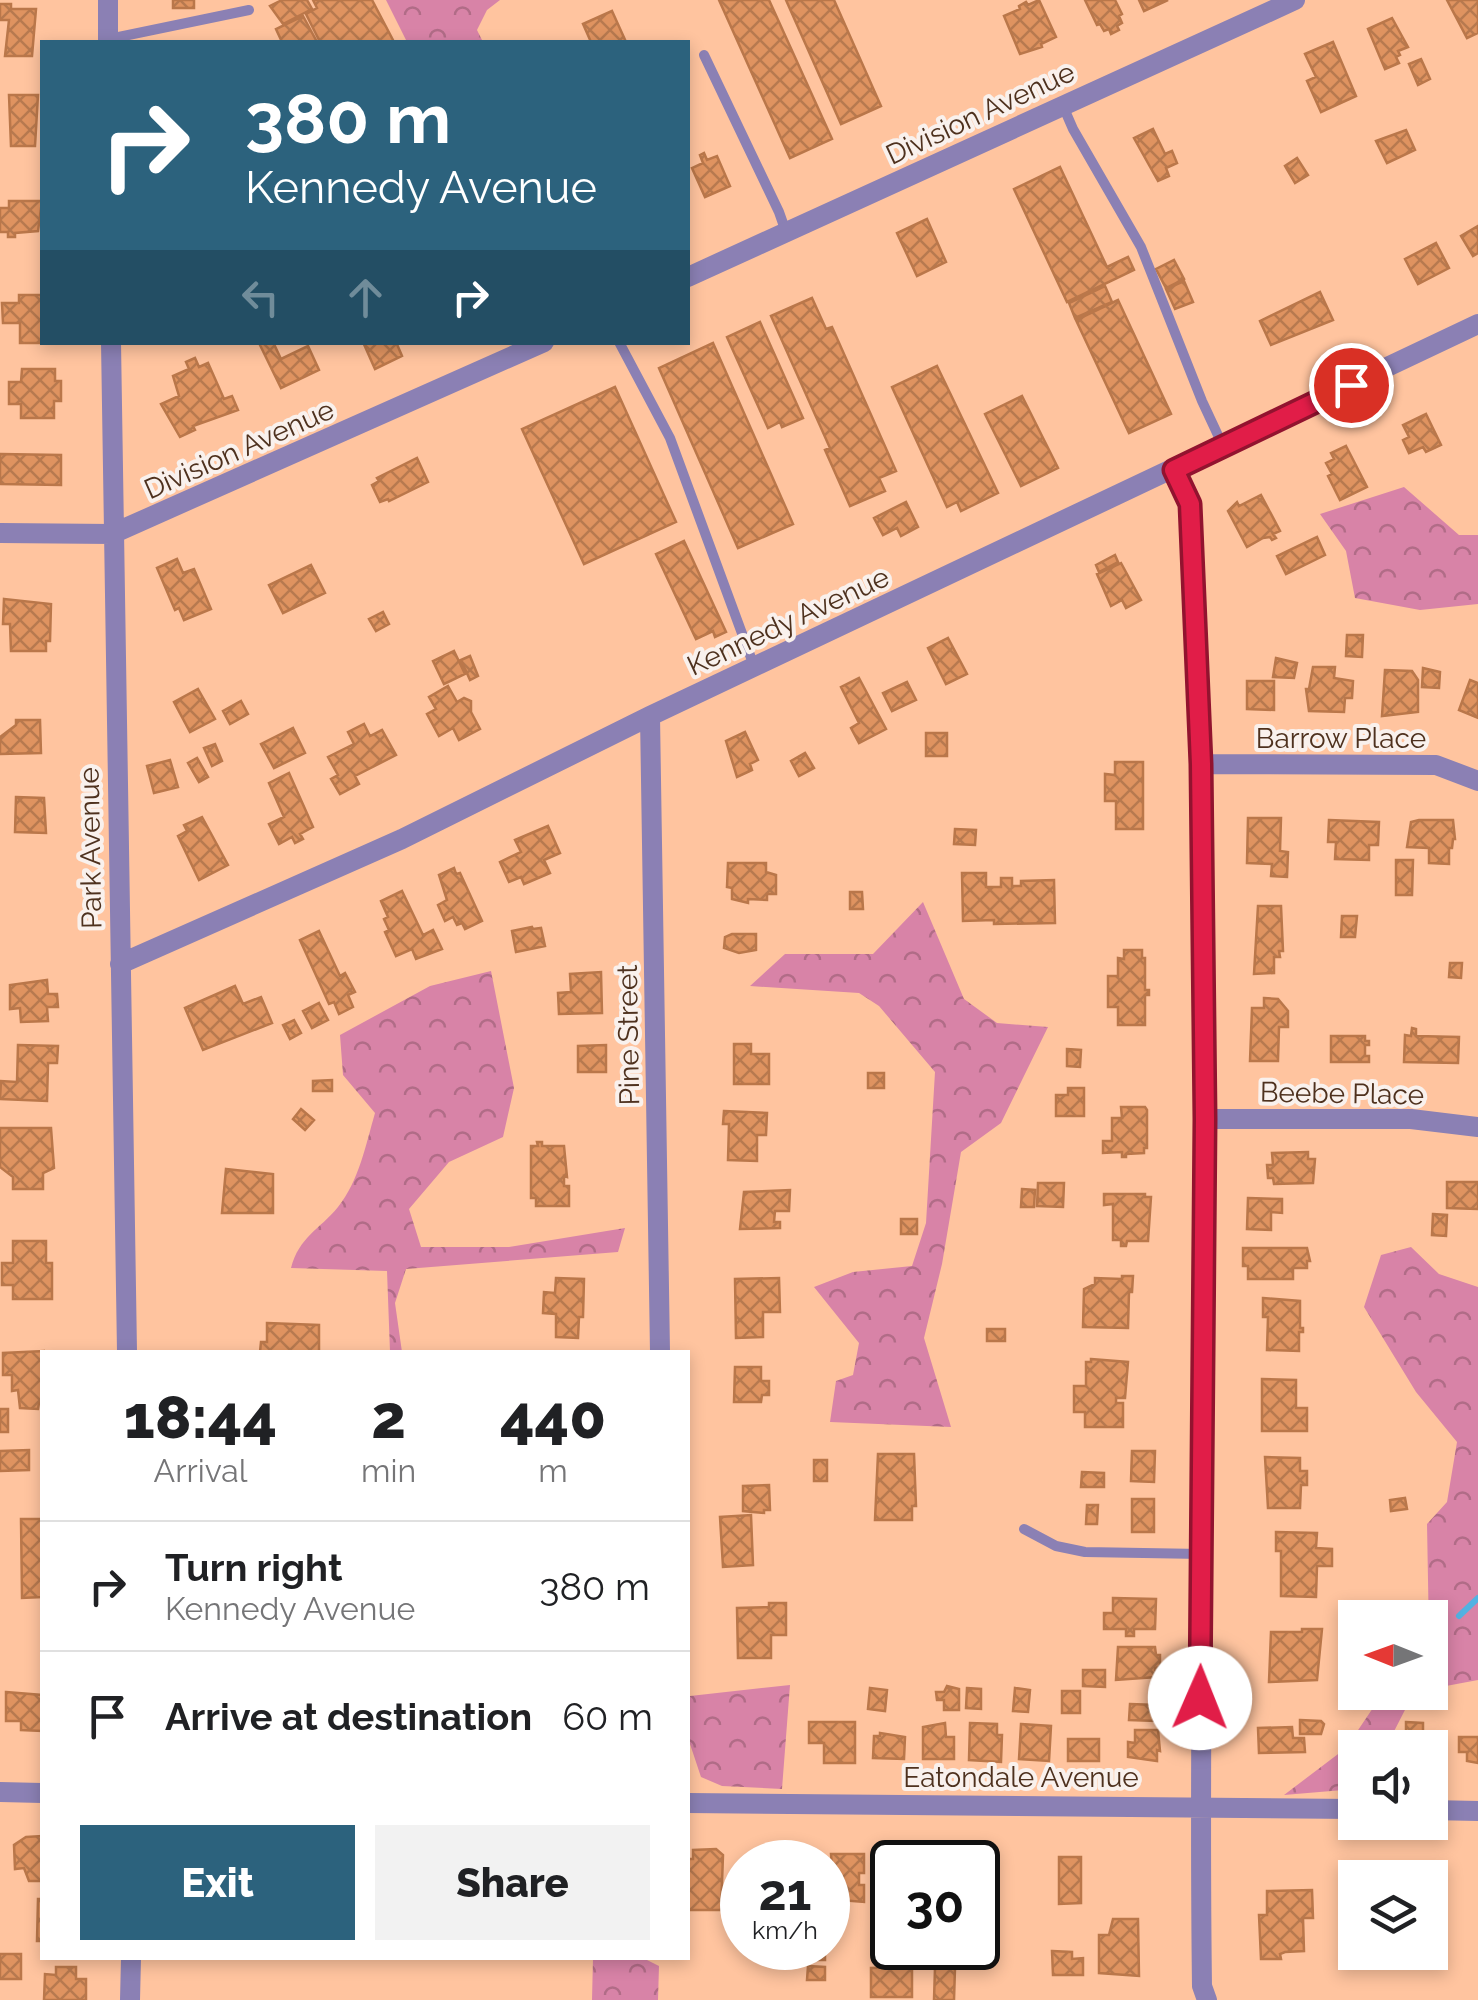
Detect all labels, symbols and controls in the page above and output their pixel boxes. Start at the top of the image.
street label: Division Avenue [881,55,1080,172]
text: 380 m [245,77,451,159]
icon: right [80,80,210,210]
text: Kennedy Avenue [245,161,597,214]
icon: left [233,270,288,325]
icon: ahead [338,270,393,325]
icon: right [443,270,498,325]
pin [1309,343,1394,428]
icon: arrive [1324,358,1379,413]
street label: Division Avenue [139,393,339,506]
street label: Kennedy Avenue [682,560,894,683]
street label: Barrow Place [1256,722,1426,755]
street label: Park Avenue [73,767,108,929]
street label: Pine Street [611,964,646,1106]
street label: Beebe Place [1260,1076,1424,1111]
text: 18:44 [124,1382,277,1452]
text: 2 [371,1382,406,1452]
text: 440 [500,1382,606,1452]
text: Arrival [154,1452,247,1489]
text: min [361,1452,416,1489]
text: m [538,1452,568,1489]
text: Turn right [165,1545,342,1590]
icon: right [80,1559,135,1614]
text: 380 m [539,1564,650,1609]
text: Kennedy Avenue [165,1590,415,1627]
north arrow [1338,1600,1448,1710]
map controls [1338,1600,1448,1970]
position arrow [1148,1646,1252,1750]
icon: arrive [80,1689,135,1744]
text: Arrive at destination [165,1694,532,1739]
text: 60 m [562,1694,653,1739]
button: sound [1338,1730,1448,1840]
street label: Eatondale Avenue [903,1761,1139,1794]
button: Exit [80,1825,355,1940]
button: Share [375,1825,650,1940]
speed limit sign: 30 [870,1840,1000,1970]
button: layers [1338,1860,1448,1970]
text: 21 [759,1863,811,1922]
text: km/h [752,1915,818,1945]

